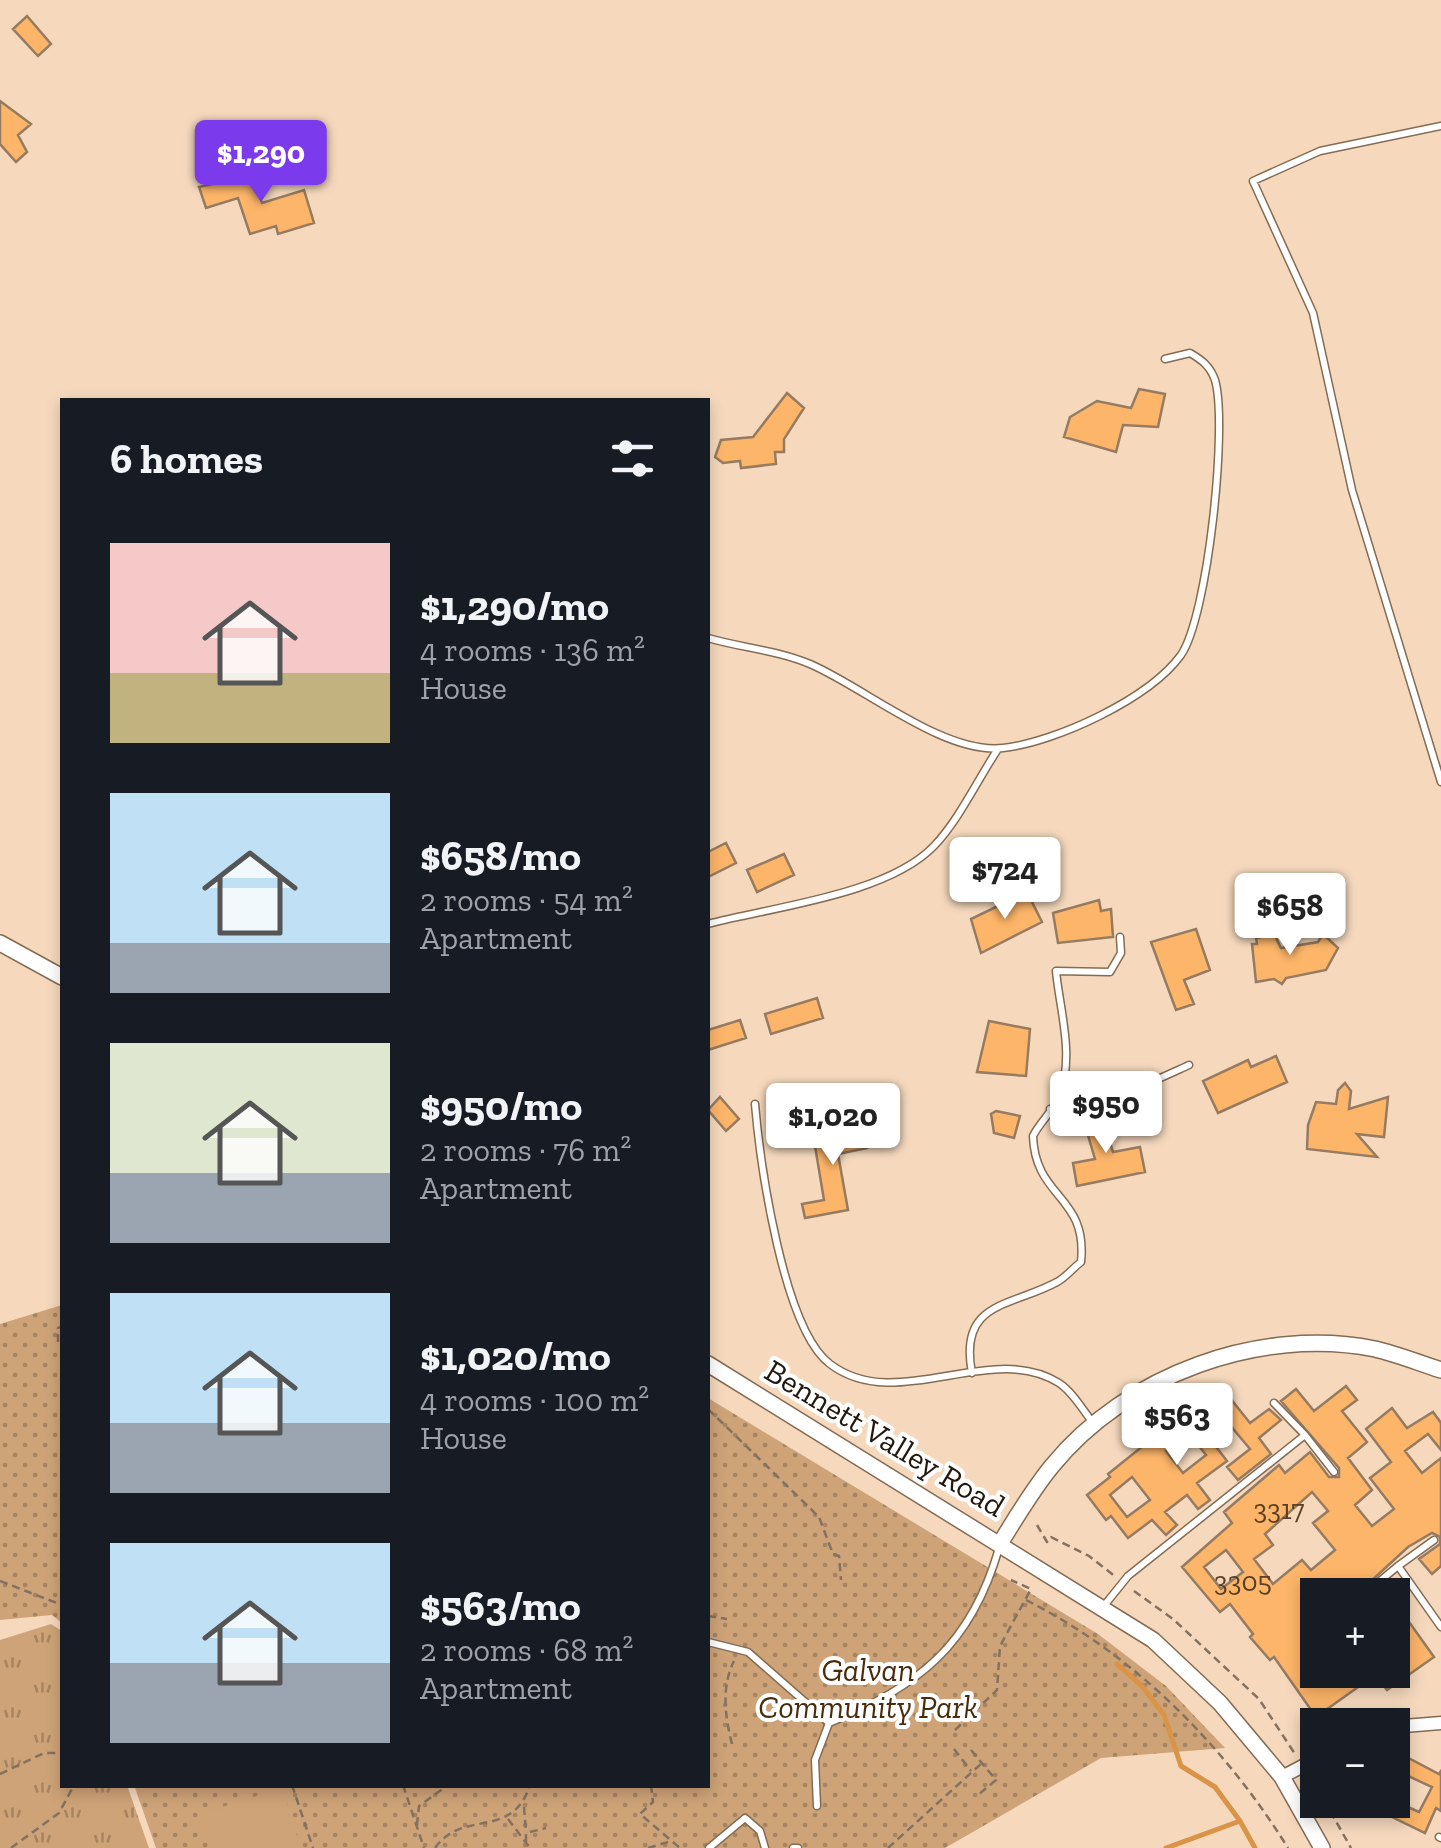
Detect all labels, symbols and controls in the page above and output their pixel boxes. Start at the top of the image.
pin: $1,290 [180,120,342,205]
text: $1,290 [217,133,305,171]
icon: filters [605,431,660,486]
text: 6 homes [110,433,263,484]
text: $1,290/mo [420,580,609,631]
icon: home [190,583,310,703]
text: 4 rooms · 136 m² [420,631,645,669]
text: House [420,669,507,707]
text: $658/mo [420,830,581,881]
icon: home [190,833,310,953]
pin: $724 [946,837,1064,922]
text: $724 [972,850,1038,888]
pin: $658 [1231,873,1349,958]
text: 2 rooms · 54 m² [420,881,633,919]
text: $658 [1257,886,1323,924]
text: Apartment [420,919,572,957]
pin: $950 [1047,1071,1165,1156]
text: $950/mo [420,1080,582,1131]
icon: home [190,1083,310,1203]
pin: $1,020 [752,1083,914,1168]
text: $950 [1072,1084,1140,1122]
text: $1,020 [788,1096,878,1134]
text: 2 rooms · 76 m² [420,1131,631,1169]
text: Apartment [420,1169,572,1207]
text: $1,020/mo [420,1330,611,1381]
icon: home [190,1333,310,1453]
street label: Bennett Valley Road [758,1351,1012,1525]
text: 4 rooms · 100 m² [420,1381,649,1419]
pin: $563 [1118,1383,1236,1468]
text: $563 [1144,1396,1210,1434]
text: House [420,1419,507,1457]
house number: 3317 [1254,1493,1304,1526]
house number: 3305 [1214,1565,1272,1598]
map controls [1300,1578,1410,1818]
button: + [1300,1578,1410,1688]
text: $563/mo [420,1580,581,1631]
icon: home [190,1583,310,1703]
text: 2 rooms · 68 m² [420,1631,633,1669]
park label: Galvan Community Park [758,1651,978,1726]
text: Apartment [420,1669,572,1707]
button: − [1300,1708,1410,1818]

